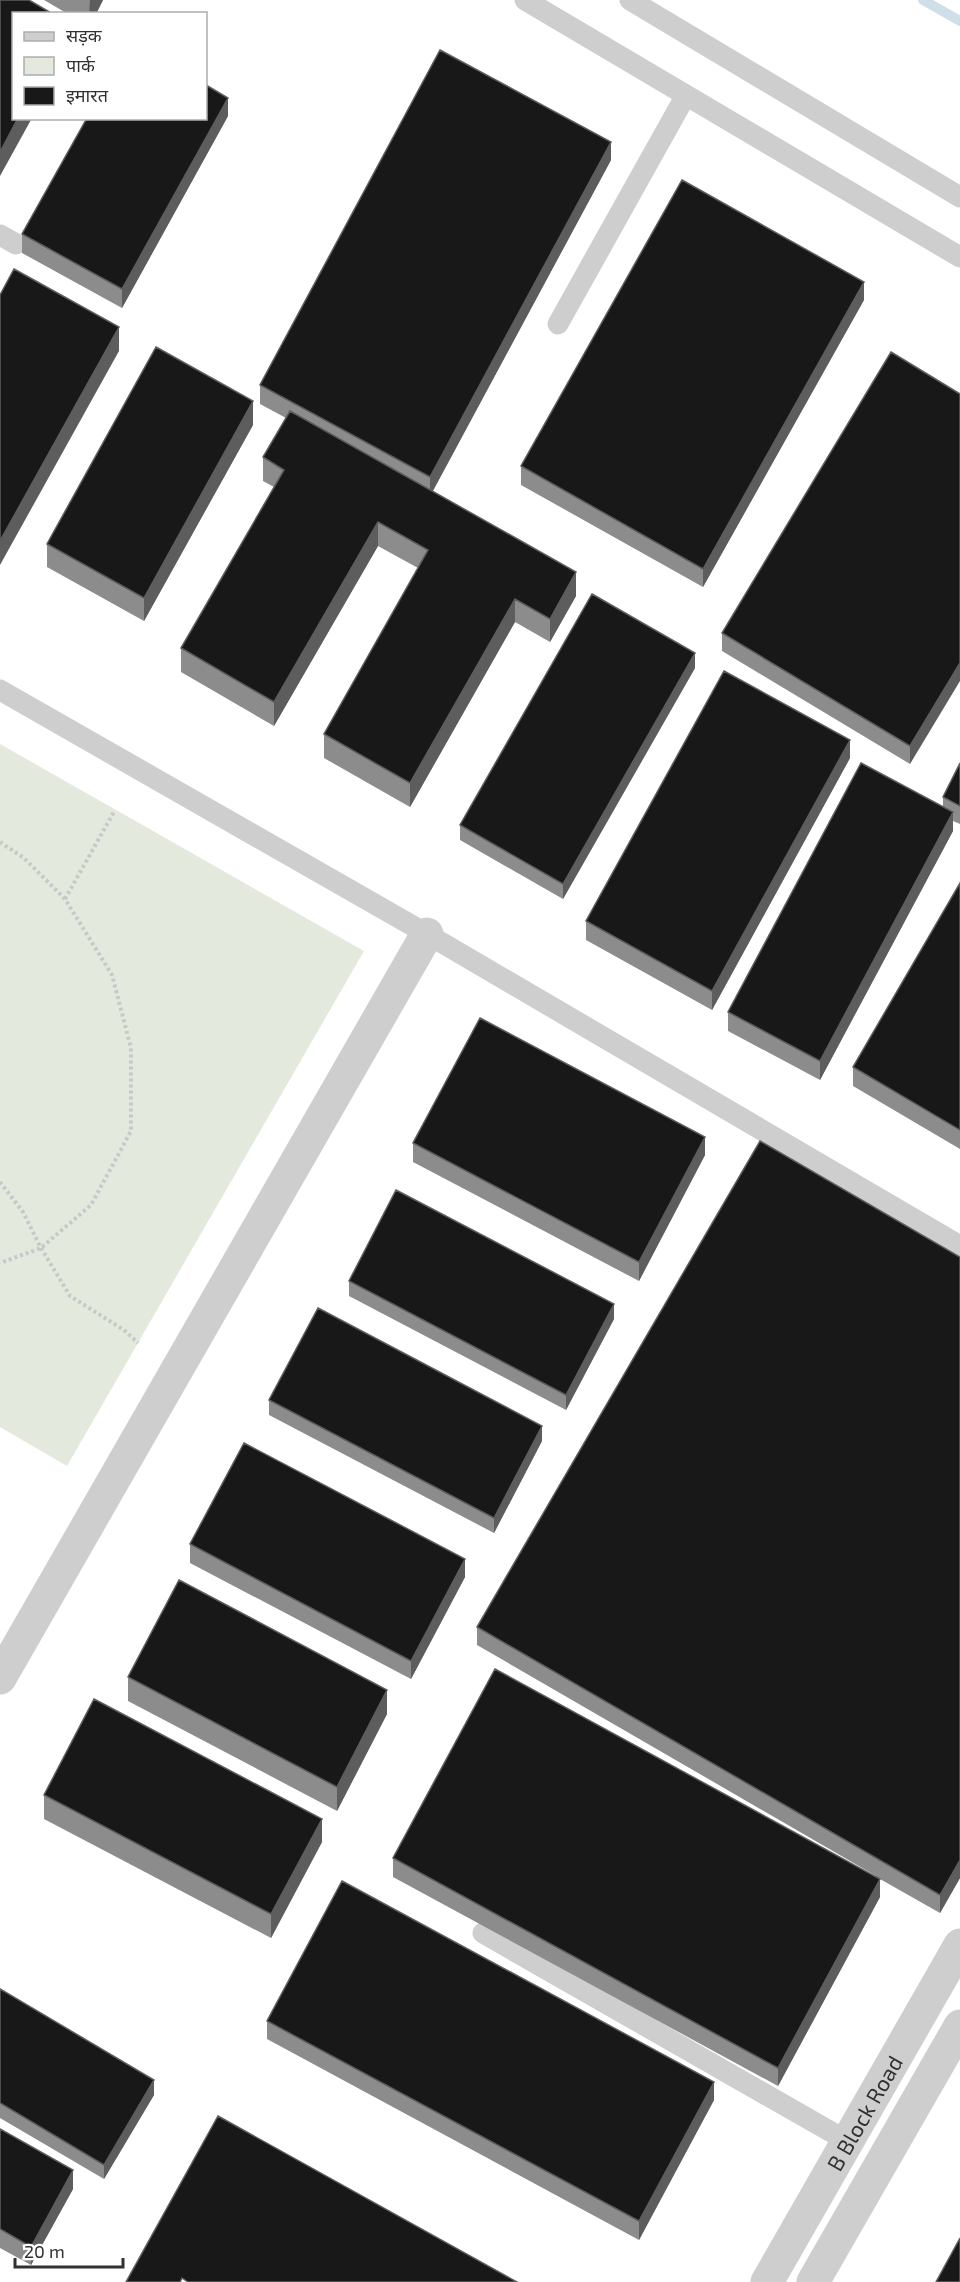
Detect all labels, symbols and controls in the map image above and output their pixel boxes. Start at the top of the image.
legend [12,12,207,120]
text: सड़क [66,24,103,46]
text: पार्क [66,54,96,76]
text: इमारत [66,84,109,106]
street label: B Block Road [821,2051,907,2175]
scale bar [15,2231,123,2269]
text: 20 m [24,2240,65,2262]

